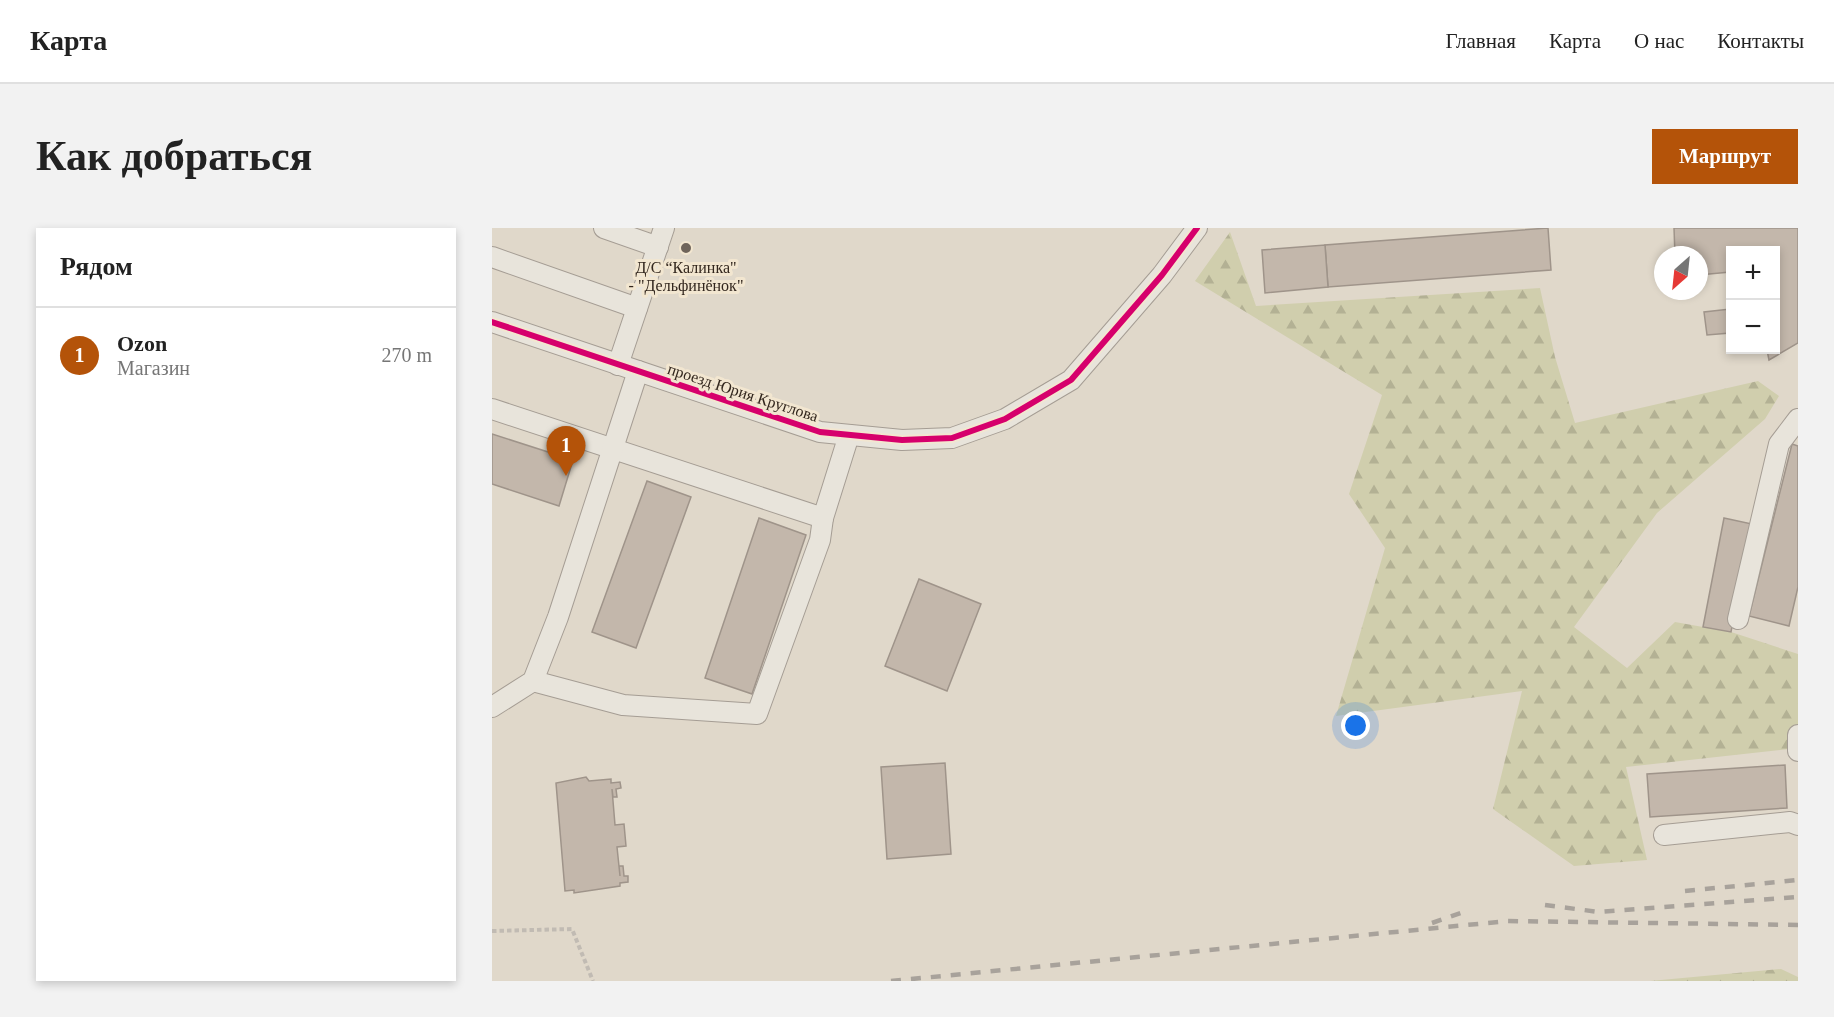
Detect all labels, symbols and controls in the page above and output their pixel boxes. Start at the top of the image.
text: Карта [30,25,107,56]
text: Главная [1446,29,1516,53]
text: Карта [1549,29,1601,53]
text: О нас [1634,29,1684,53]
text: Контакты [1717,29,1804,53]
button: Маршрут [1652,129,1798,184]
text: Как добраться [36,133,312,179]
marker: Д/С “Калинка" - "Дельфинёнок" [679,241,693,255]
north arrow [1654,246,1708,300]
map controls [1726,246,1780,354]
button: + [1726,246,1780,300]
text: Рядом [60,252,133,281]
place label: Д/С “Калинка" - "Дельфинёнок" [629,259,743,295]
button: − [1726,300,1780,354]
text: Ozon [117,331,167,356]
text: 1 [75,344,85,366]
text: 270 m [381,344,432,366]
text: Магазин [117,357,190,379]
street label: проезд Юрия Круглова [665,360,820,426]
pin: 1 [546,426,586,476]
your location [1341,711,1370,740]

